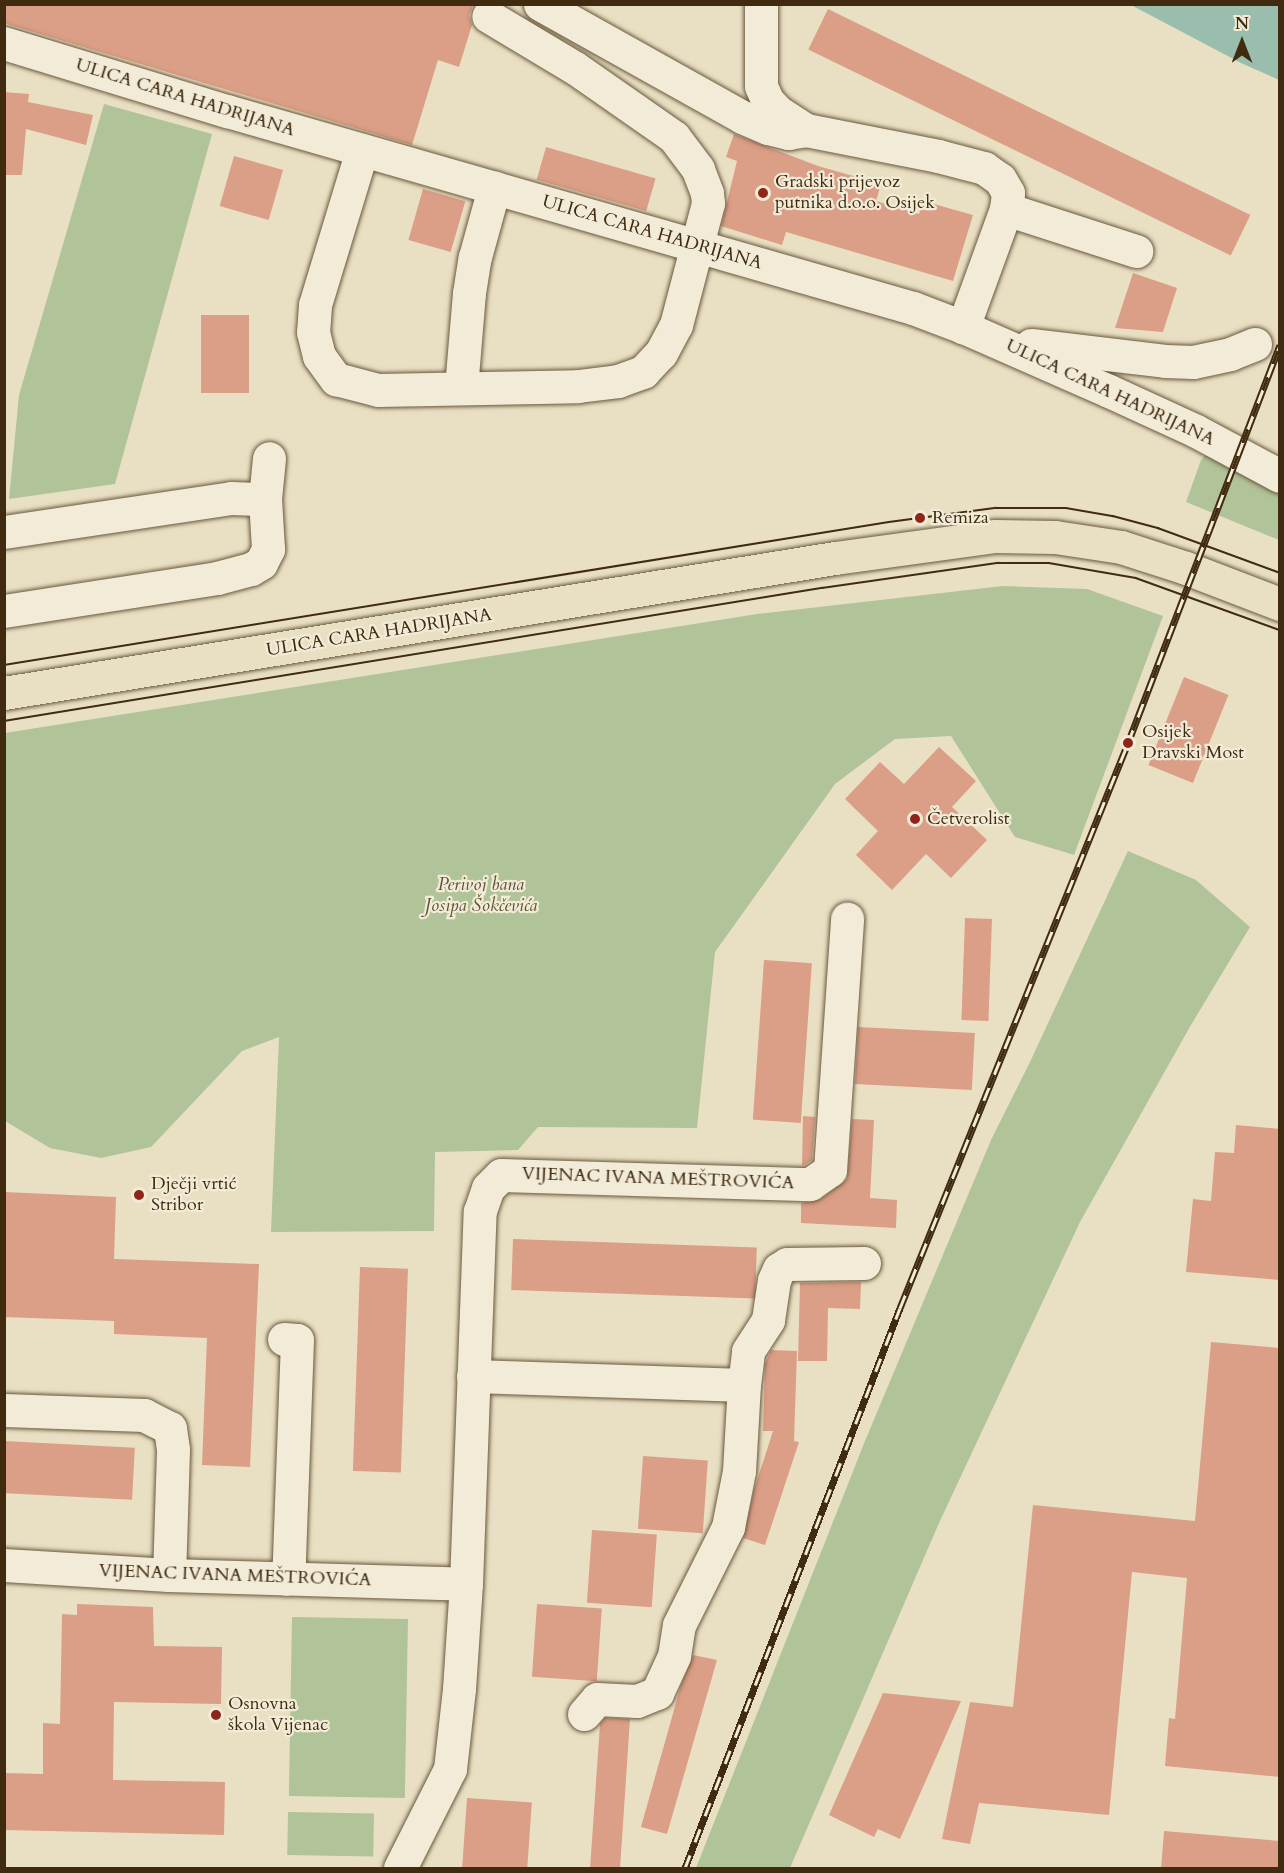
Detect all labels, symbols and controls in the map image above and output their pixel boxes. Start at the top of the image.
north arrow [1212,12,1272,72]
text: N [1235,13,1249,35]
street label: ULICA CARA HADRIJANA [73,54,297,142]
place label: Gradski prijevoz putnika d.o.o. Osijek [775,172,935,214]
marker: Gradski prijevoz putnika d.o.o. Osijek [756,186,770,200]
street label: ULICA CARA HADRIJANA [539,191,765,275]
street label: ULICA CARA HADRIJANA [1002,335,1218,451]
place label: Remiza [932,507,989,529]
marker: Remiza [913,511,927,525]
street label: ULICA CARA HADRIJANA [265,605,493,661]
place label: Osijek Dravski Most [1142,722,1244,764]
marker: Osijek Dravski Most [1119,734,1137,752]
place label: Četverolist [927,808,1010,830]
marker: Četverolist [908,812,922,826]
park label: Perivoj bana Josipa Šokčevića [425,875,537,918]
street label: VIJENAC IVANA MEŠTROVIĆA [521,1163,795,1195]
place label: Dječji vrtić Stribor [151,1174,237,1216]
marker: Dječji vrtić Stribor [132,1188,146,1202]
street label: VIJENAC IVANA MEŠTROVIĆA [98,1560,372,1592]
place label: Osnovna škola Vijenac [228,1694,328,1736]
marker: Osnovna škola Vijenac [209,1708,223,1722]

